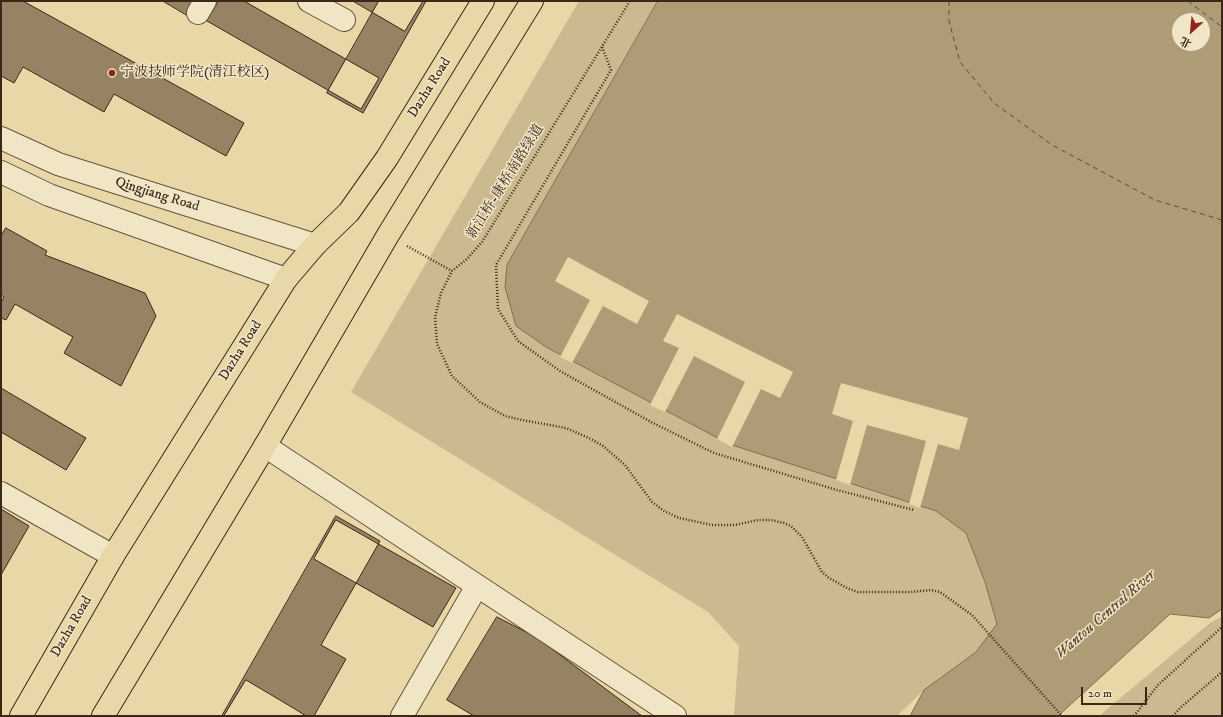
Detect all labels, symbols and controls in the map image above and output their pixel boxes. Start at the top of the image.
north arrow [1171,12,1211,52]
text: 北 [1178,33,1194,51]
street label: Dazha Road [405,55,455,121]
place label: 宁波技师学院(清江校区) [120,65,269,81]
marker: 宁波技师学院(清江校区) [107,68,117,78]
street label: 新江桥-康桥南路绿道 [464,122,548,242]
street label: Qingjiang Road [113,174,201,216]
street label: Dazha Road [216,318,266,384]
water label: Wantou Central River [1053,567,1159,663]
street label: Dazha Road [48,593,96,661]
scale bar [1083,679,1149,705]
text: 20 m [1088,686,1112,701]

